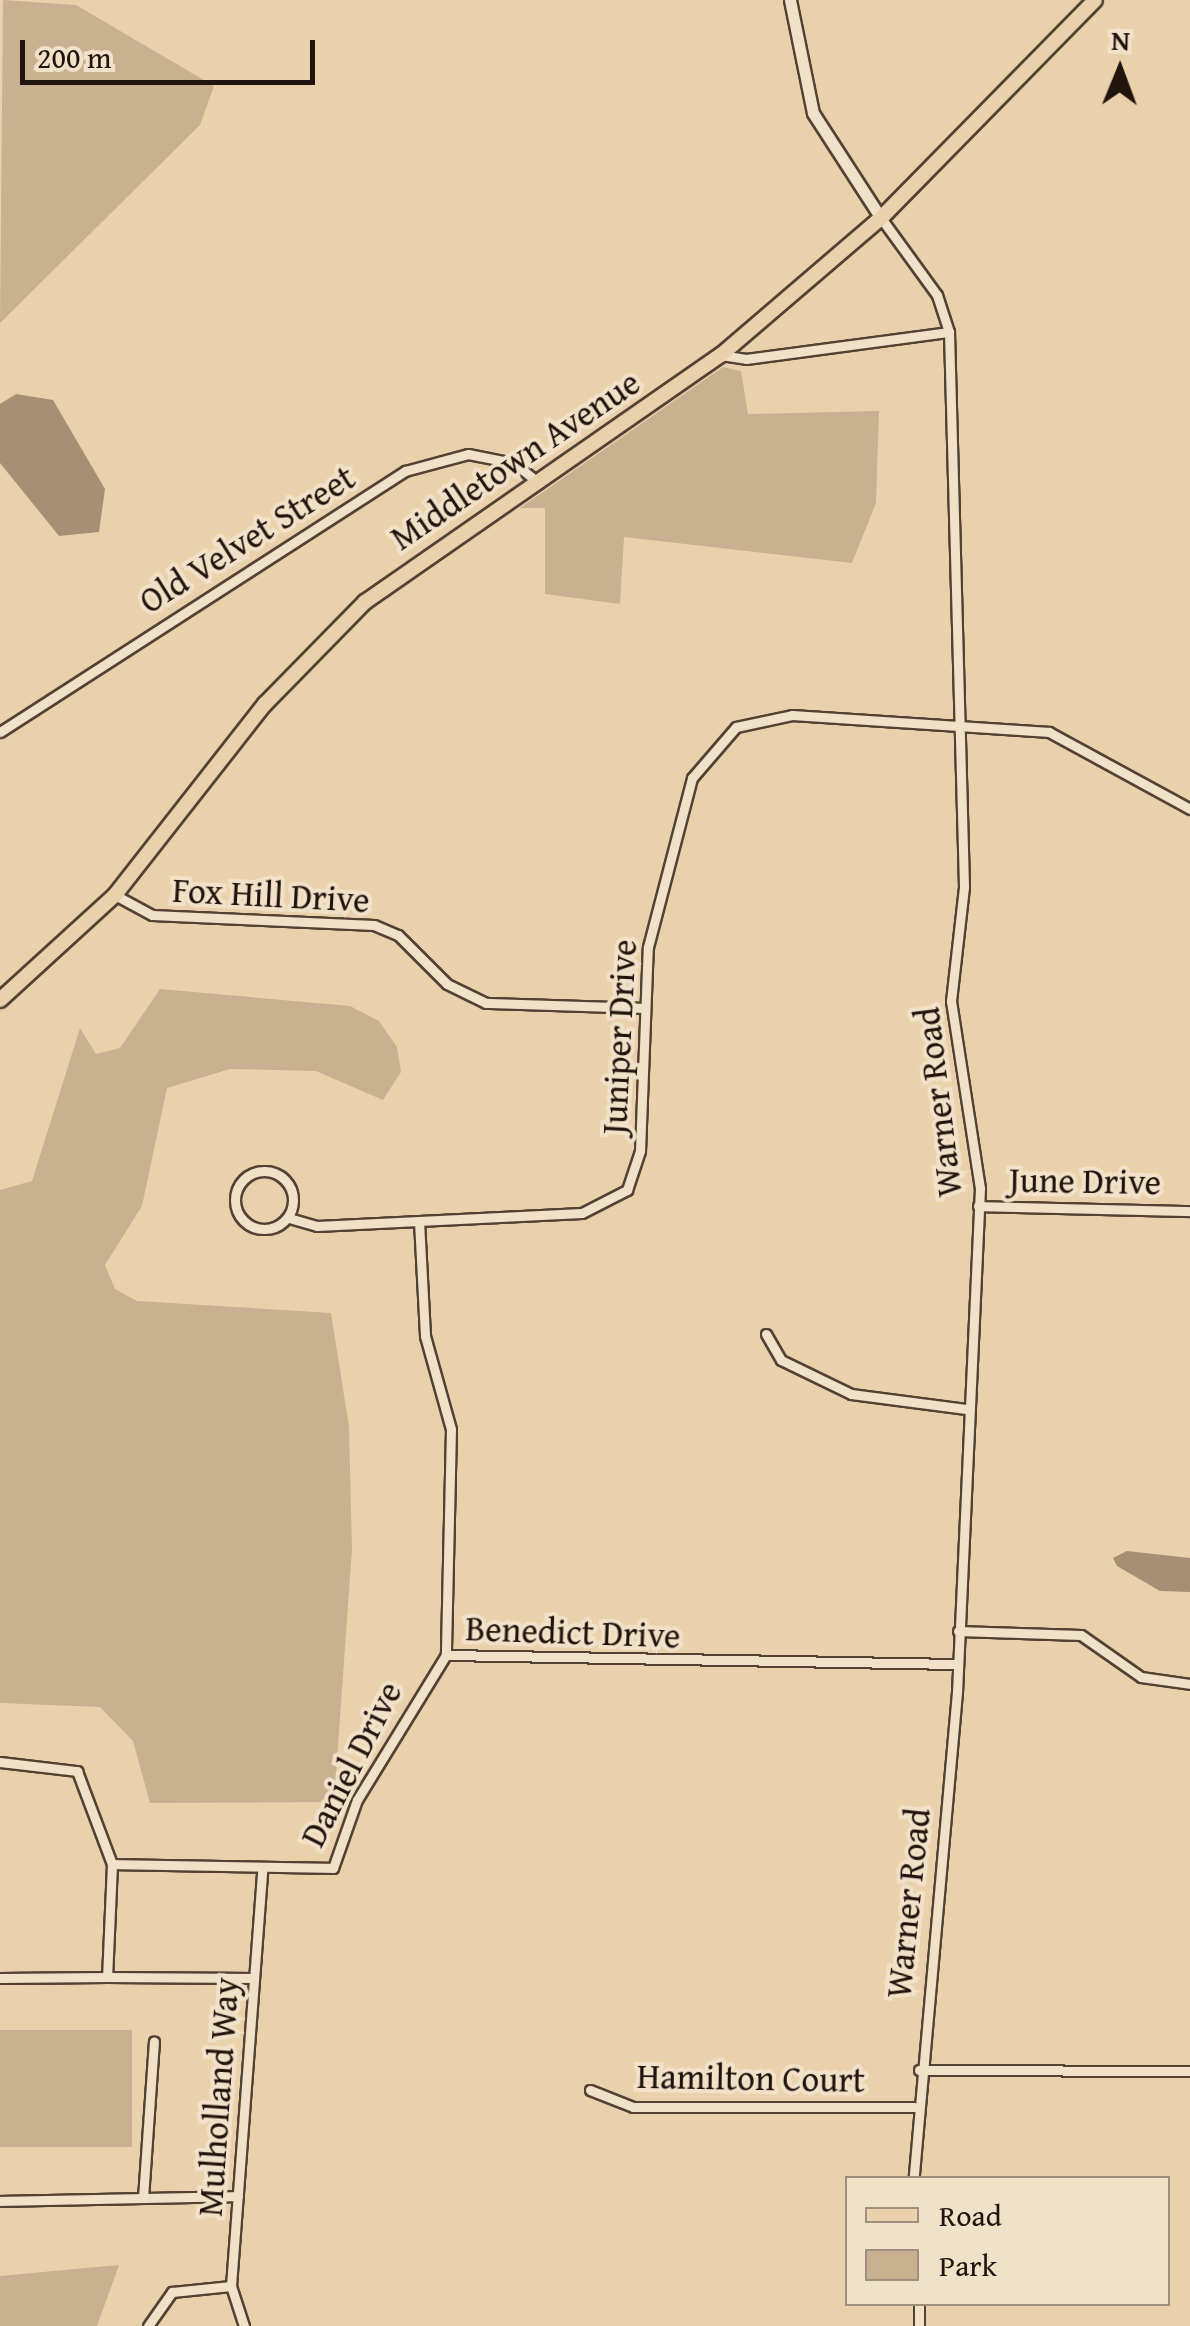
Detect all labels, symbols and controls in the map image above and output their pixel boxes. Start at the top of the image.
text: N [1111,19,1130,60]
scale bar [25,20,320,82]
north arrow [1070,20,1170,120]
text: 200 m [37,35,111,79]
street label: Middletown Avenue [382,361,648,559]
street label: Old Velvet Street [131,456,363,622]
street label: Fox Hill Drive [171,869,371,921]
street label: Juniper Drive [593,938,645,1136]
street label: Warner Road [906,1005,970,1199]
street label: June Drive [1009,1159,1161,1203]
street label: Benedict Drive [465,1607,681,1657]
street label: Daniel Drive [291,1674,411,1854]
street label: Warner Road [877,1806,939,2000]
street label: Mulholland Way [189,1976,247,2218]
street label: Hamilton Court [637,2055,865,2101]
legend [845,2176,1170,2306]
text: Road [939,2193,1002,2237]
text: Park [939,2243,997,2287]

